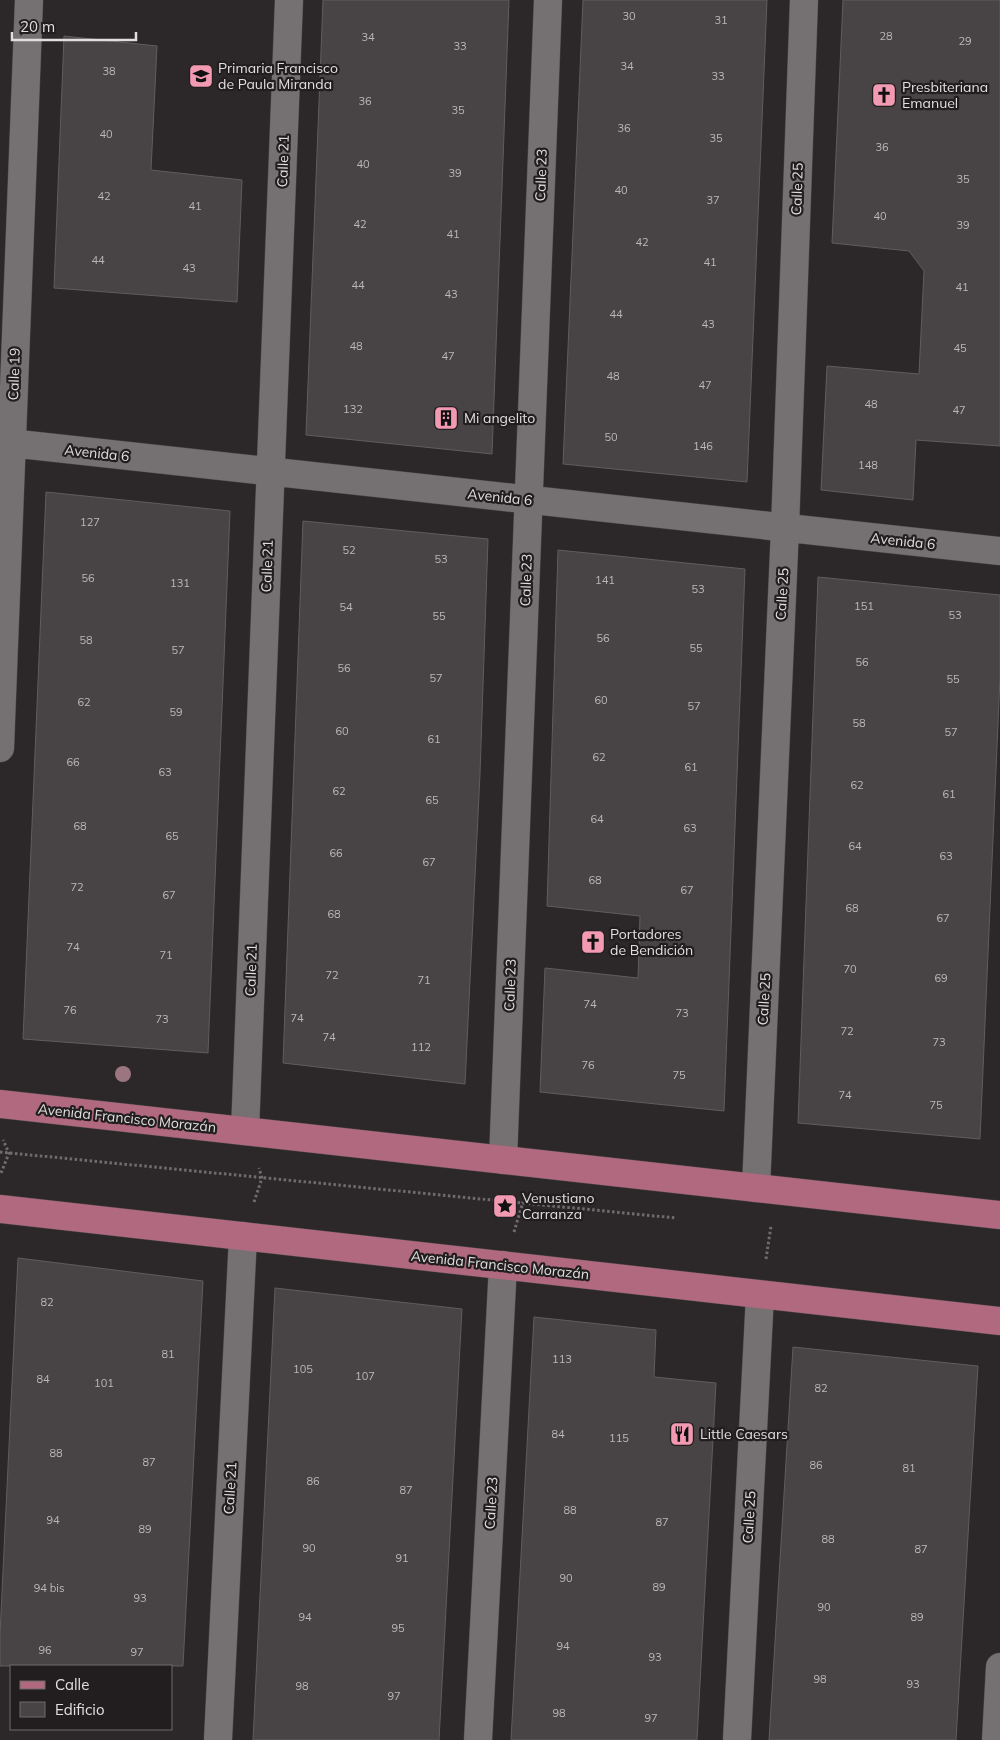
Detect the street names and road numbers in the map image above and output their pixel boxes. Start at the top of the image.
street label: Calle 21 [273,134,293,188]
street label: Calle 23 [531,148,551,202]
street label: Calle 25 [787,162,807,216]
street label: Calle 19 [4,347,24,401]
street label: Avenida 6 [64,441,130,465]
street label: Avenida 6 [467,485,533,509]
street label: Avenida 6 [870,529,936,553]
street label: Calle 21 [257,539,277,593]
street label: Calle 23 [516,553,536,607]
street label: Calle 25 [772,567,792,621]
street label: Calle 21 [241,943,261,997]
street label: Calle 23 [500,958,520,1012]
street label: Calle 25 [754,972,774,1026]
street label: Avenida Francisco Morazán [37,1100,217,1136]
street label: Avenida Francisco Morazán [410,1247,590,1283]
street label: Calle 21 [220,1461,240,1515]
street label: Calle 23 [481,1476,501,1530]
street label: Calle 25 [739,1490,759,1544]

